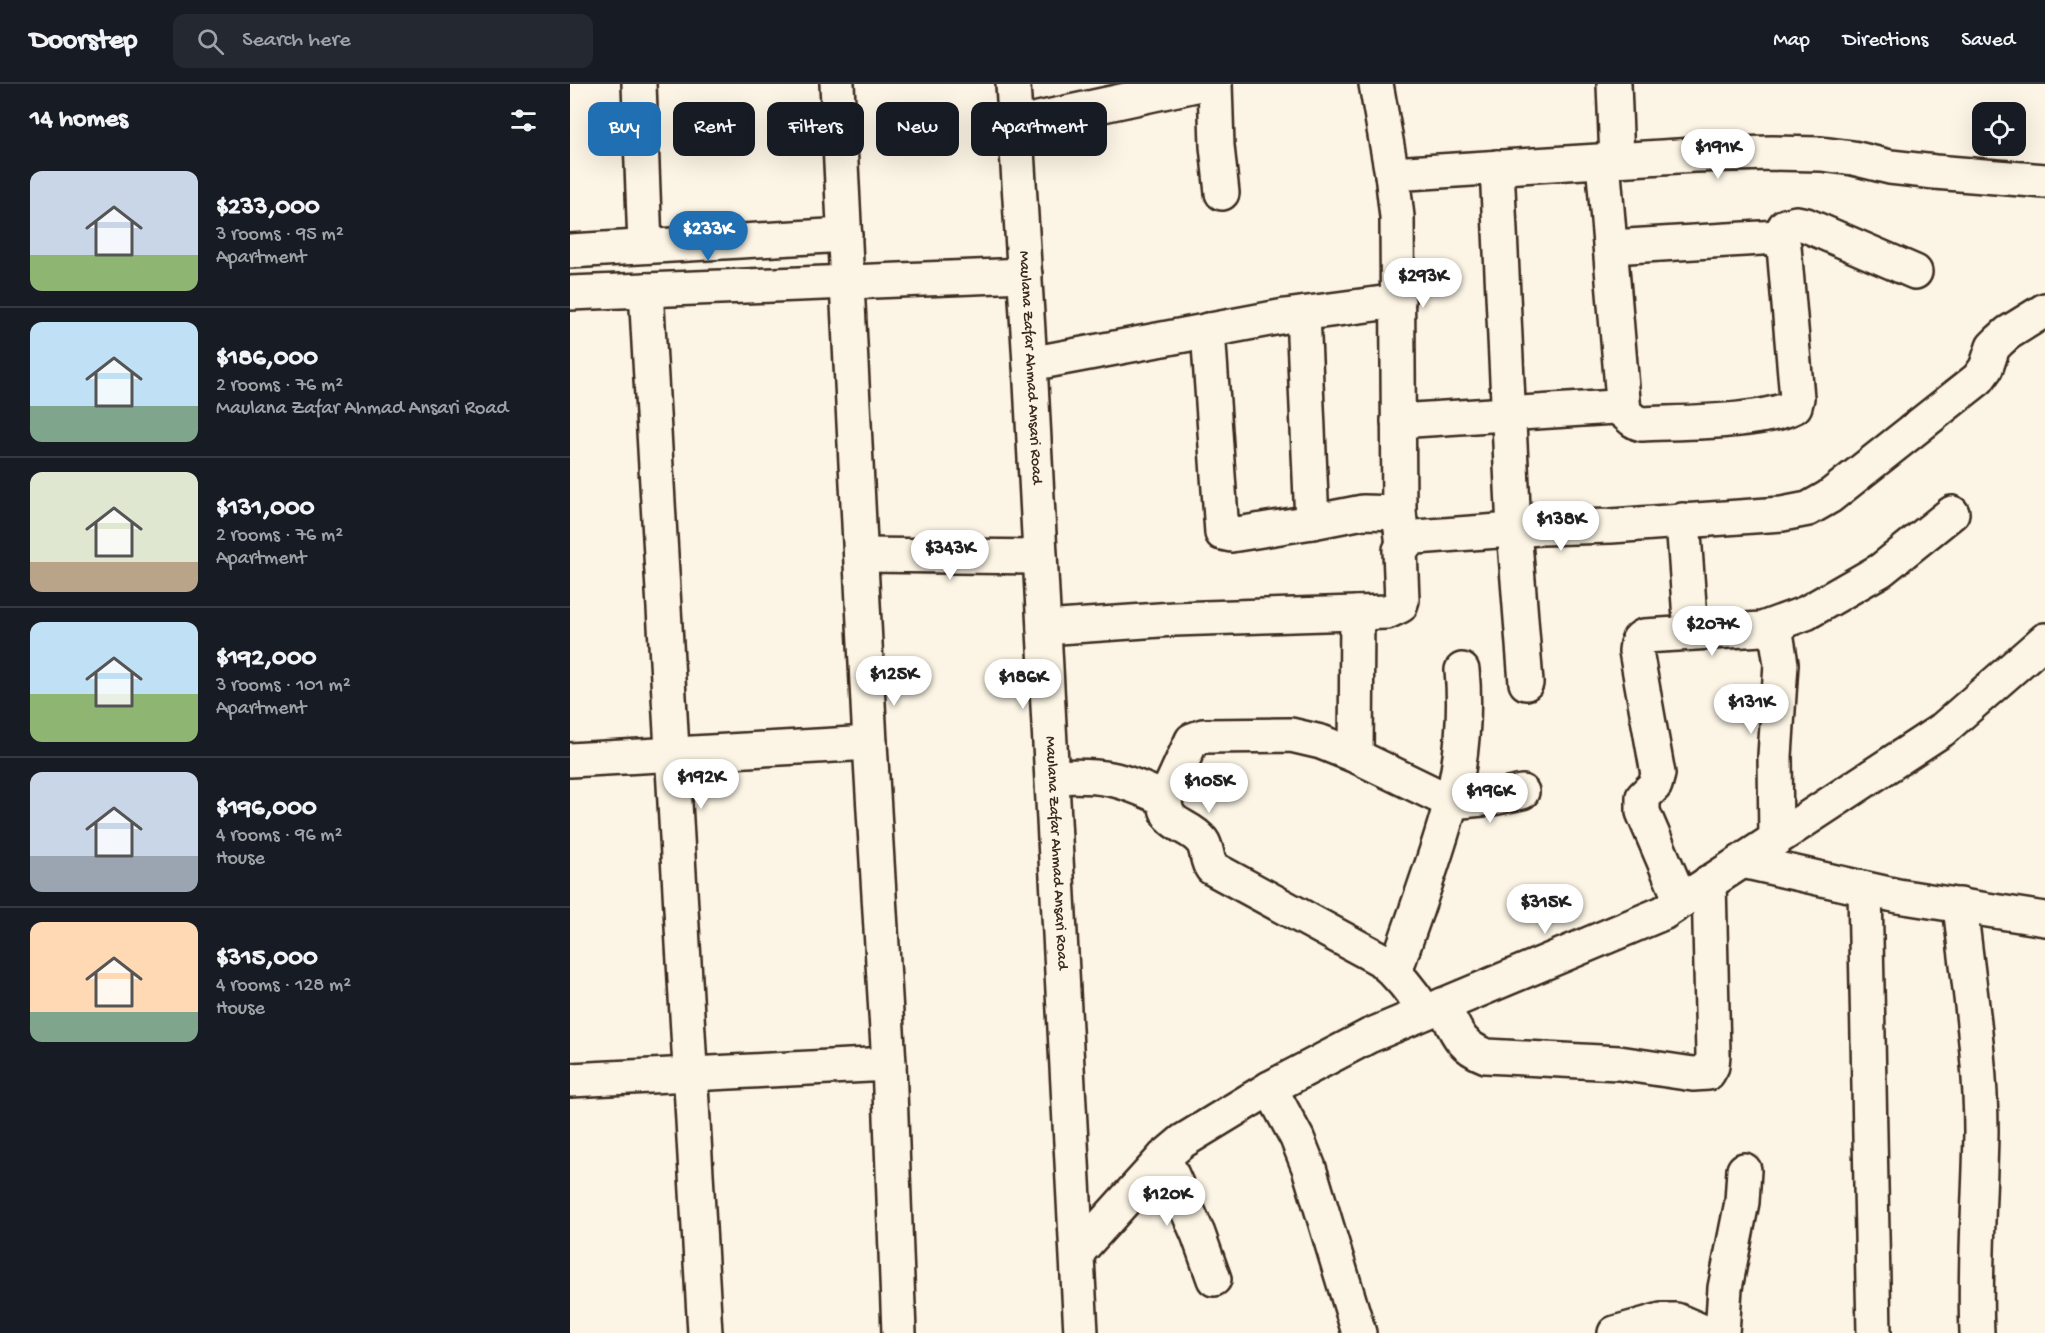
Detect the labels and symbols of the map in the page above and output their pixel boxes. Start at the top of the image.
pin: $191K [1676,129,1760,180]
pin: $233K [666,211,750,262]
street label: Maulana Zafar Ahmad Ansari Road [1014,250,1046,486]
pin: $293K [1381,258,1465,309]
pin: $138K [1519,501,1603,552]
pin: $343K [908,530,992,581]
pin: $207K [1670,606,1754,657]
pin: $125K [852,656,936,707]
pin: $186K [981,659,1065,710]
pin: $131K [1709,684,1793,735]
street label: Maulana Zafar Ahmad Ansari Road [1040,736,1071,972]
pin: $192K [659,759,743,810]
pin: $105K [1167,763,1251,814]
pin: $196K [1448,773,1532,824]
pin: $315K [1503,884,1587,935]
pin: $120K [1125,1176,1209,1227]

